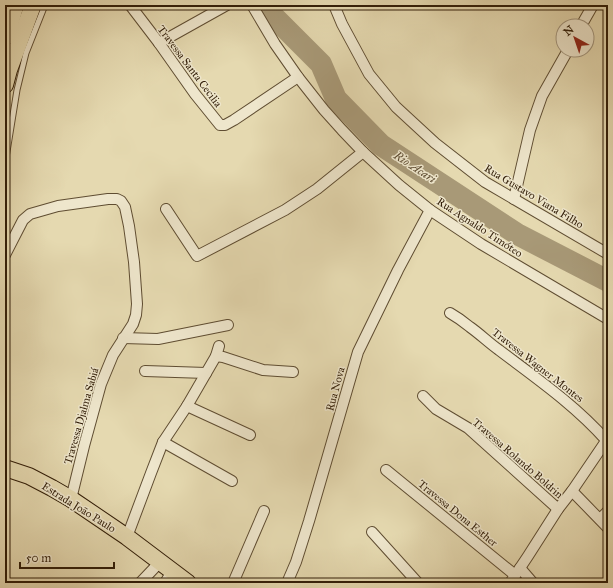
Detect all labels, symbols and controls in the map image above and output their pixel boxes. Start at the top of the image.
north arrow [555,18,595,58]
text: N [561,22,577,39]
street label: Travessa Santa Cecilia [155,23,225,110]
water label: Rio Acari [390,148,439,186]
street label: Rua Gustavo Viana Filho [482,162,586,231]
street label: Rua Agnaldo Timóteo [434,195,525,260]
street label: Travessa Wagner Montes [489,326,586,405]
street label: Rua Nova [323,365,348,413]
street label: Travessa Djalma Sabiá [61,366,102,466]
street label: Travessa Rolando Boldrin [470,416,566,501]
street label: Travessa Dona Esther [415,477,501,550]
street label: Estrada João Paulo [39,479,118,536]
scale bar [20,544,114,570]
text: 50 m [26,551,51,565]

